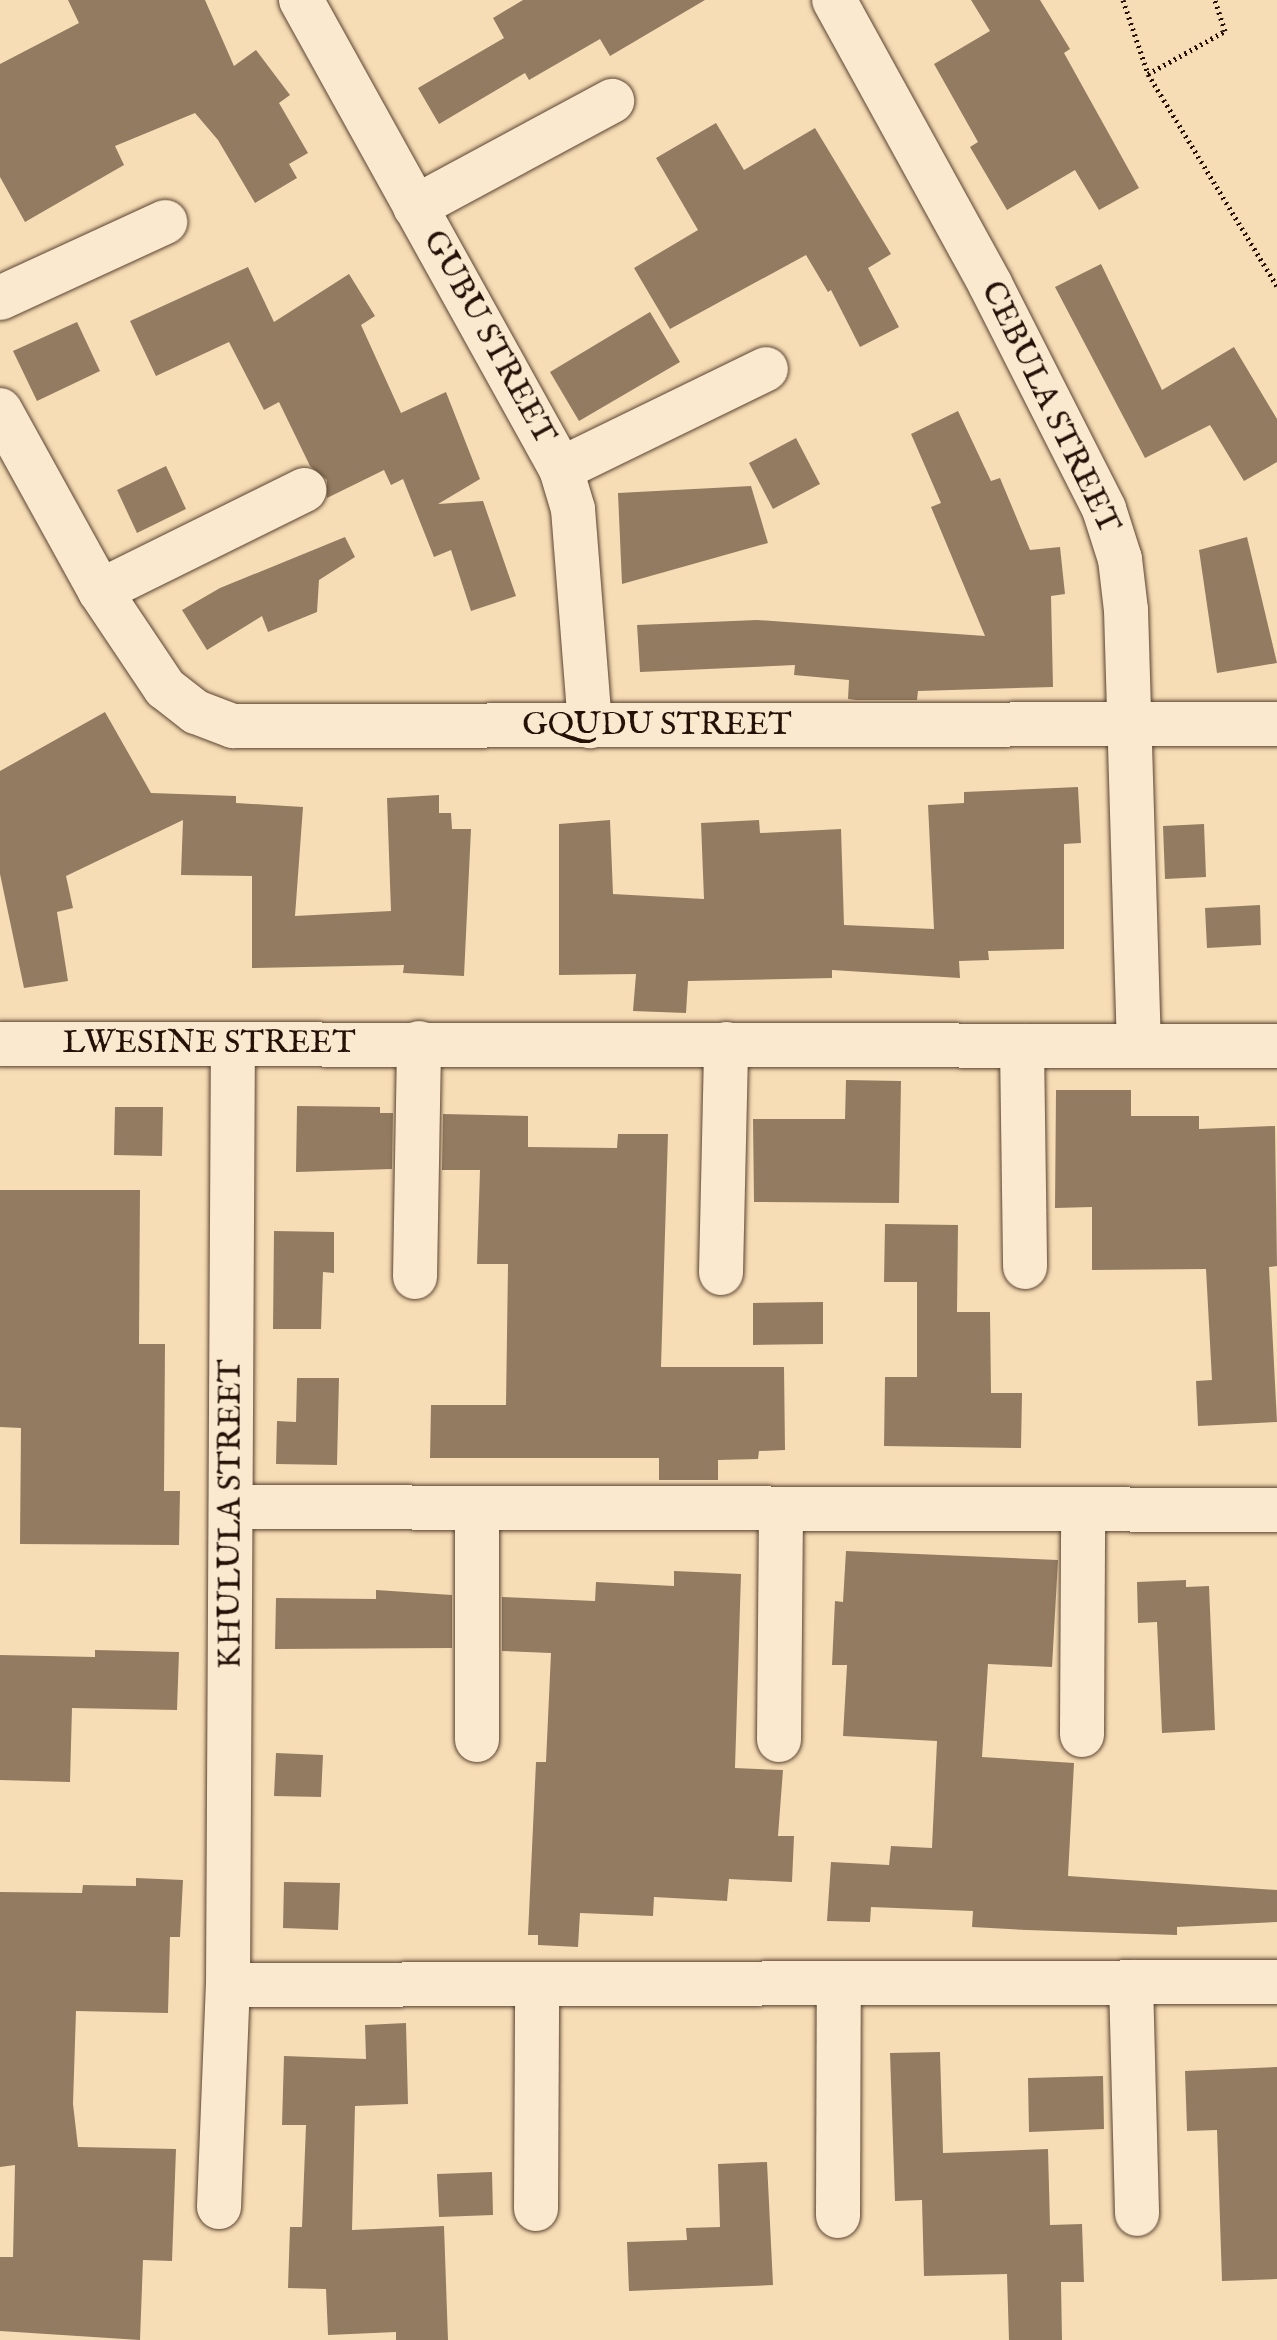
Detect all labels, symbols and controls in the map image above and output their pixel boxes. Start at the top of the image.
street label: GUBU STREET [413,224,563,452]
street label: CEBULA STREET [971,276,1127,540]
street label: GQUDU STREET [522,707,792,745]
street label: LWESINE STREET [62,1025,356,1063]
street label: KHULULA STREET [213,1359,251,1669]

